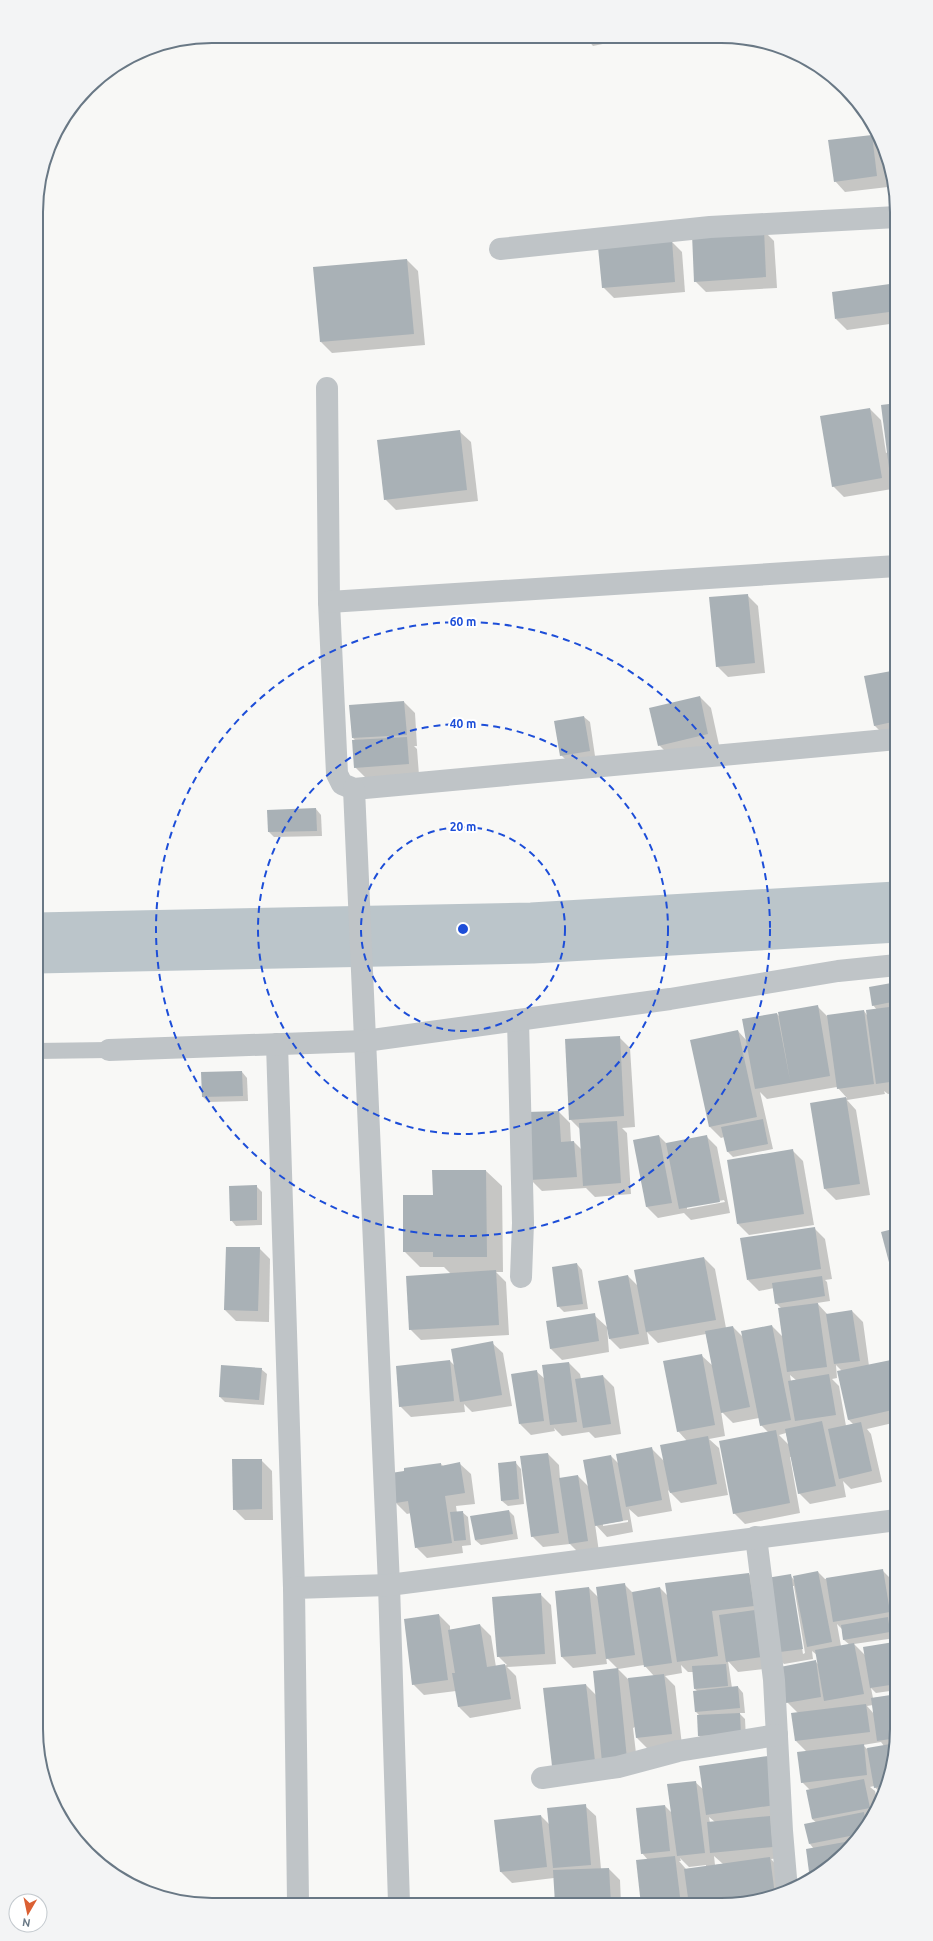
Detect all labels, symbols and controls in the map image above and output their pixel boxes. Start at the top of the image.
text: 60 m [450,615,476,628]
text: 40 m [450,717,476,730]
text: 20 m [450,820,476,833]
centre of rings [456,922,470,936]
north arrow [8,1893,48,1933]
text: N [21,1916,31,1929]

